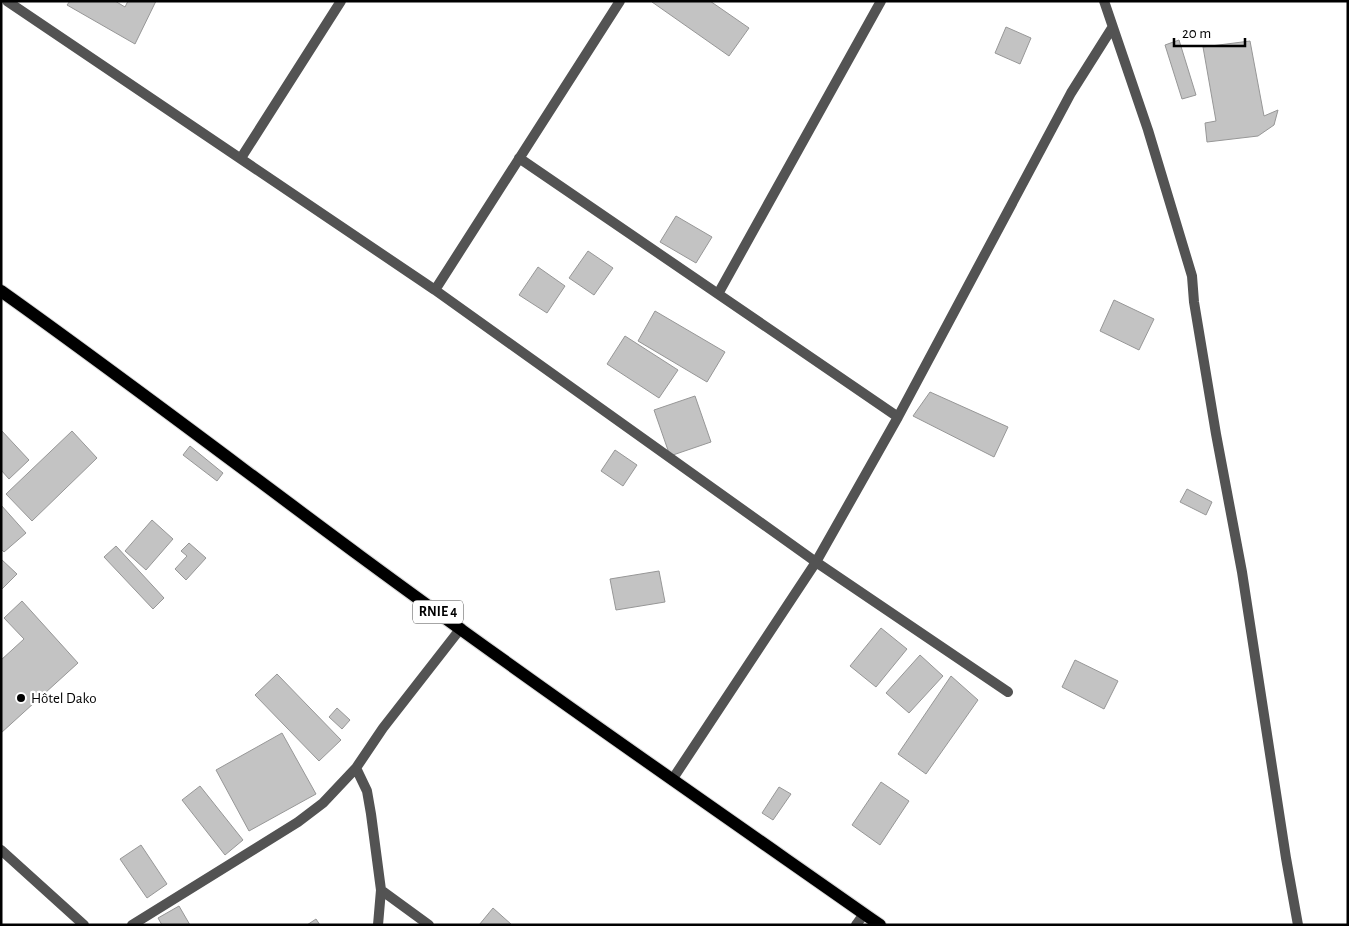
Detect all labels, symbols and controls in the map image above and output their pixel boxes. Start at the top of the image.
scale bar [1174,15,1245,47]
text: 20 m [1182,26,1211,41]
road number: RNIE 4 [413,600,463,624]
place label: Hôtel Dako [31,691,97,706]
marker: Hôtel Dako [15,692,27,704]

